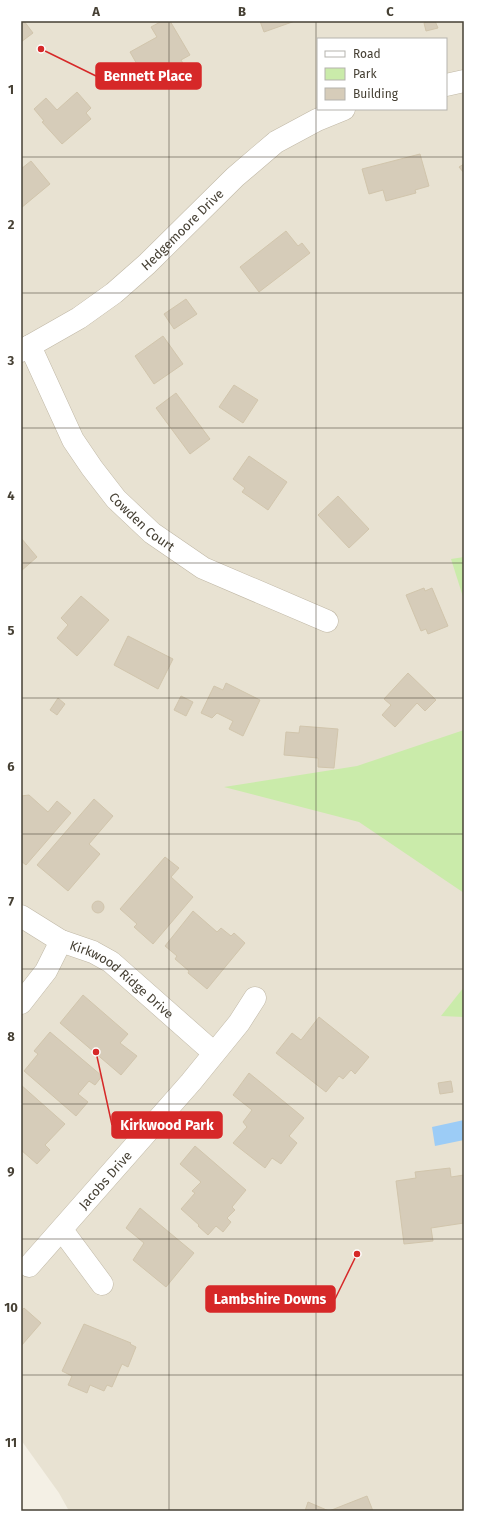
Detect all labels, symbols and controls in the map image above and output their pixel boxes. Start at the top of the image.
text: A [91,4,100,19]
text: B [238,4,246,19]
text: C [386,4,394,19]
legend [317,38,447,110]
text: Road [353,47,381,61]
callout: Bennett Place [96,63,201,89]
text: Park [353,67,377,81]
text: Bennett Place [104,68,193,85]
text: 1 [8,82,14,97]
text: Building [353,87,399,101]
street label: Hedgemoore Drive [138,186,226,273]
text: 2 [8,217,15,232]
text: 3 [7,353,15,368]
text: 4 [7,488,15,503]
street label: Cowden Court [106,489,178,554]
text: 5 [8,623,15,638]
text: 6 [7,759,15,774]
text: 7 [8,894,14,909]
street label: Kirkwood Ridge Drive [68,937,177,1021]
text: 8 [7,1029,15,1044]
callout: Kirkwood Park [112,1112,222,1138]
text: Kirkwood Park [120,1117,214,1134]
street label: Jacobs Drive [75,1148,135,1212]
text: 9 [7,1164,15,1179]
callout: Lambshire Downs [206,1286,335,1312]
text: Lambshire Downs [214,1291,327,1308]
text: 10 [4,1300,18,1315]
text: 11 [5,1435,17,1450]

